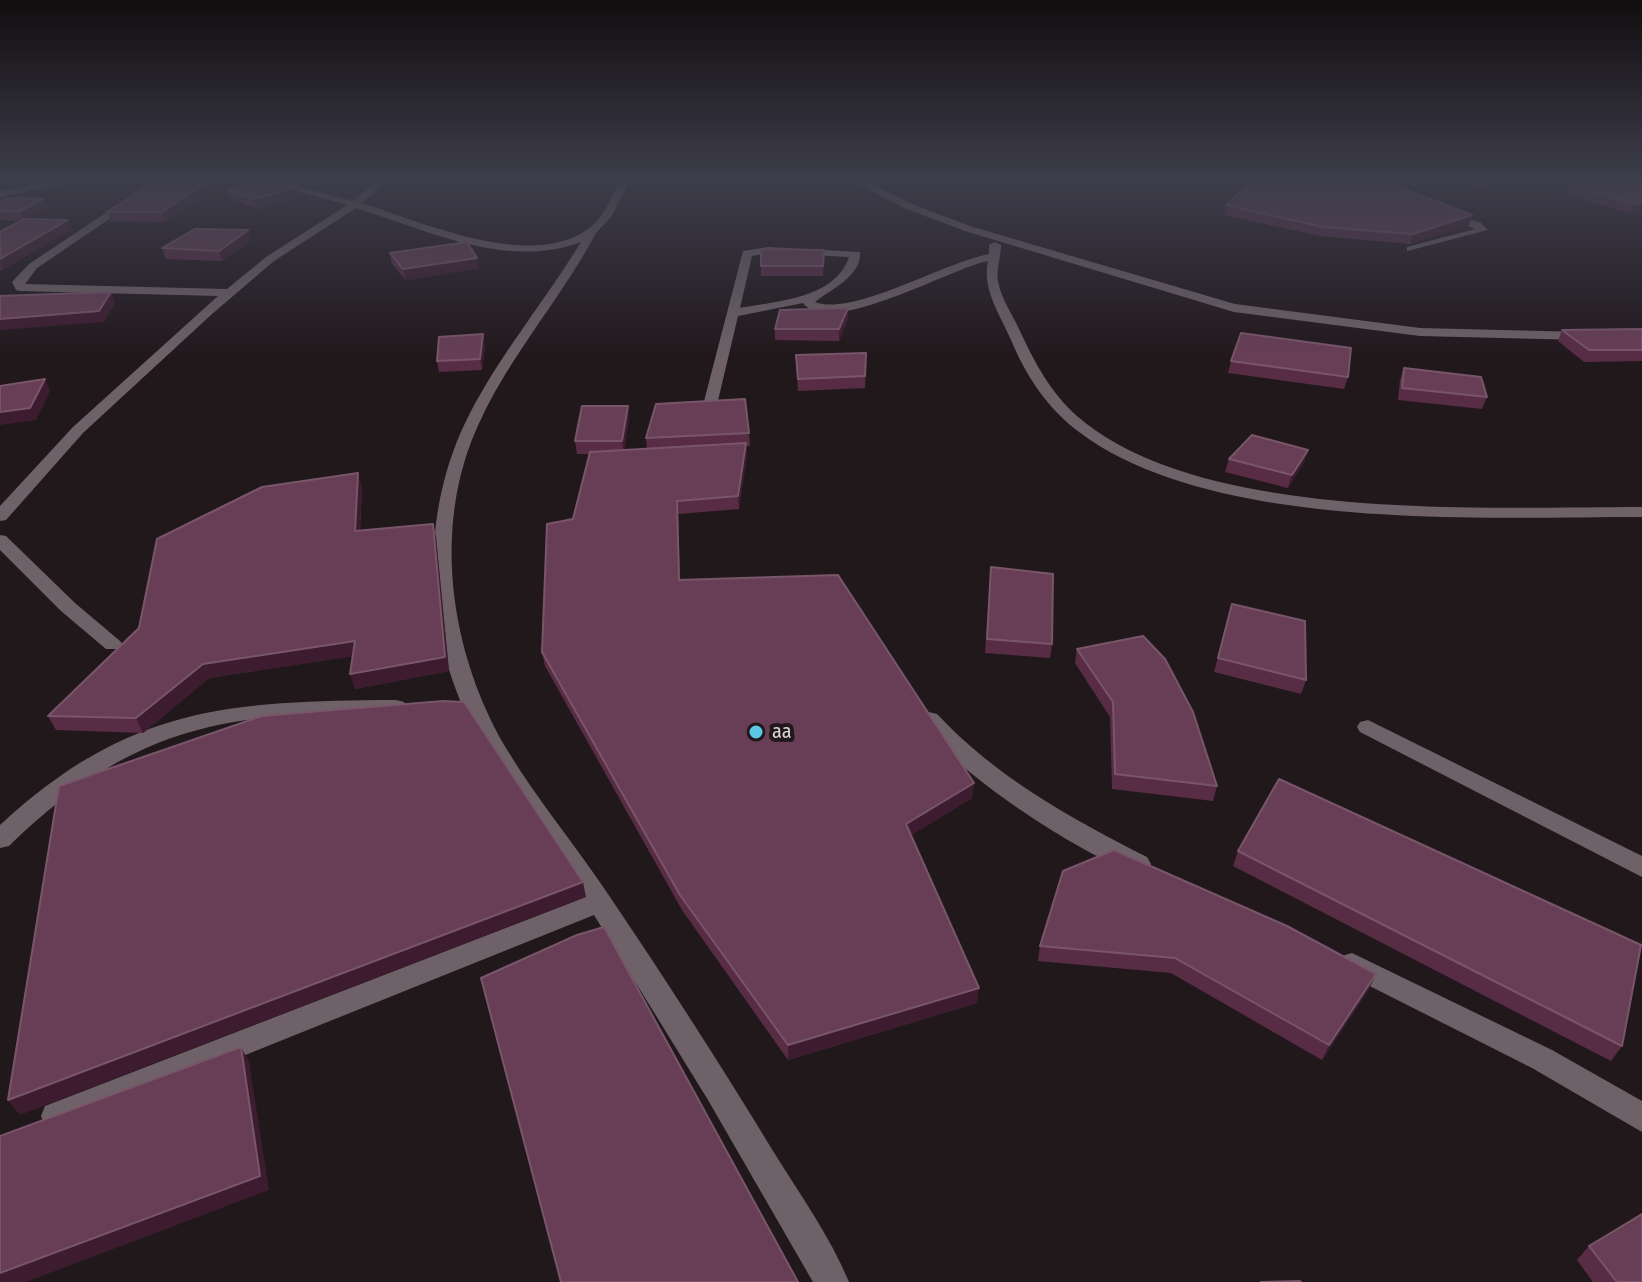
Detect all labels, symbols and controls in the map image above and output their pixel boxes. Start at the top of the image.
place label: aa [772,720,791,744]
marker: aa [747,723,765,741]

